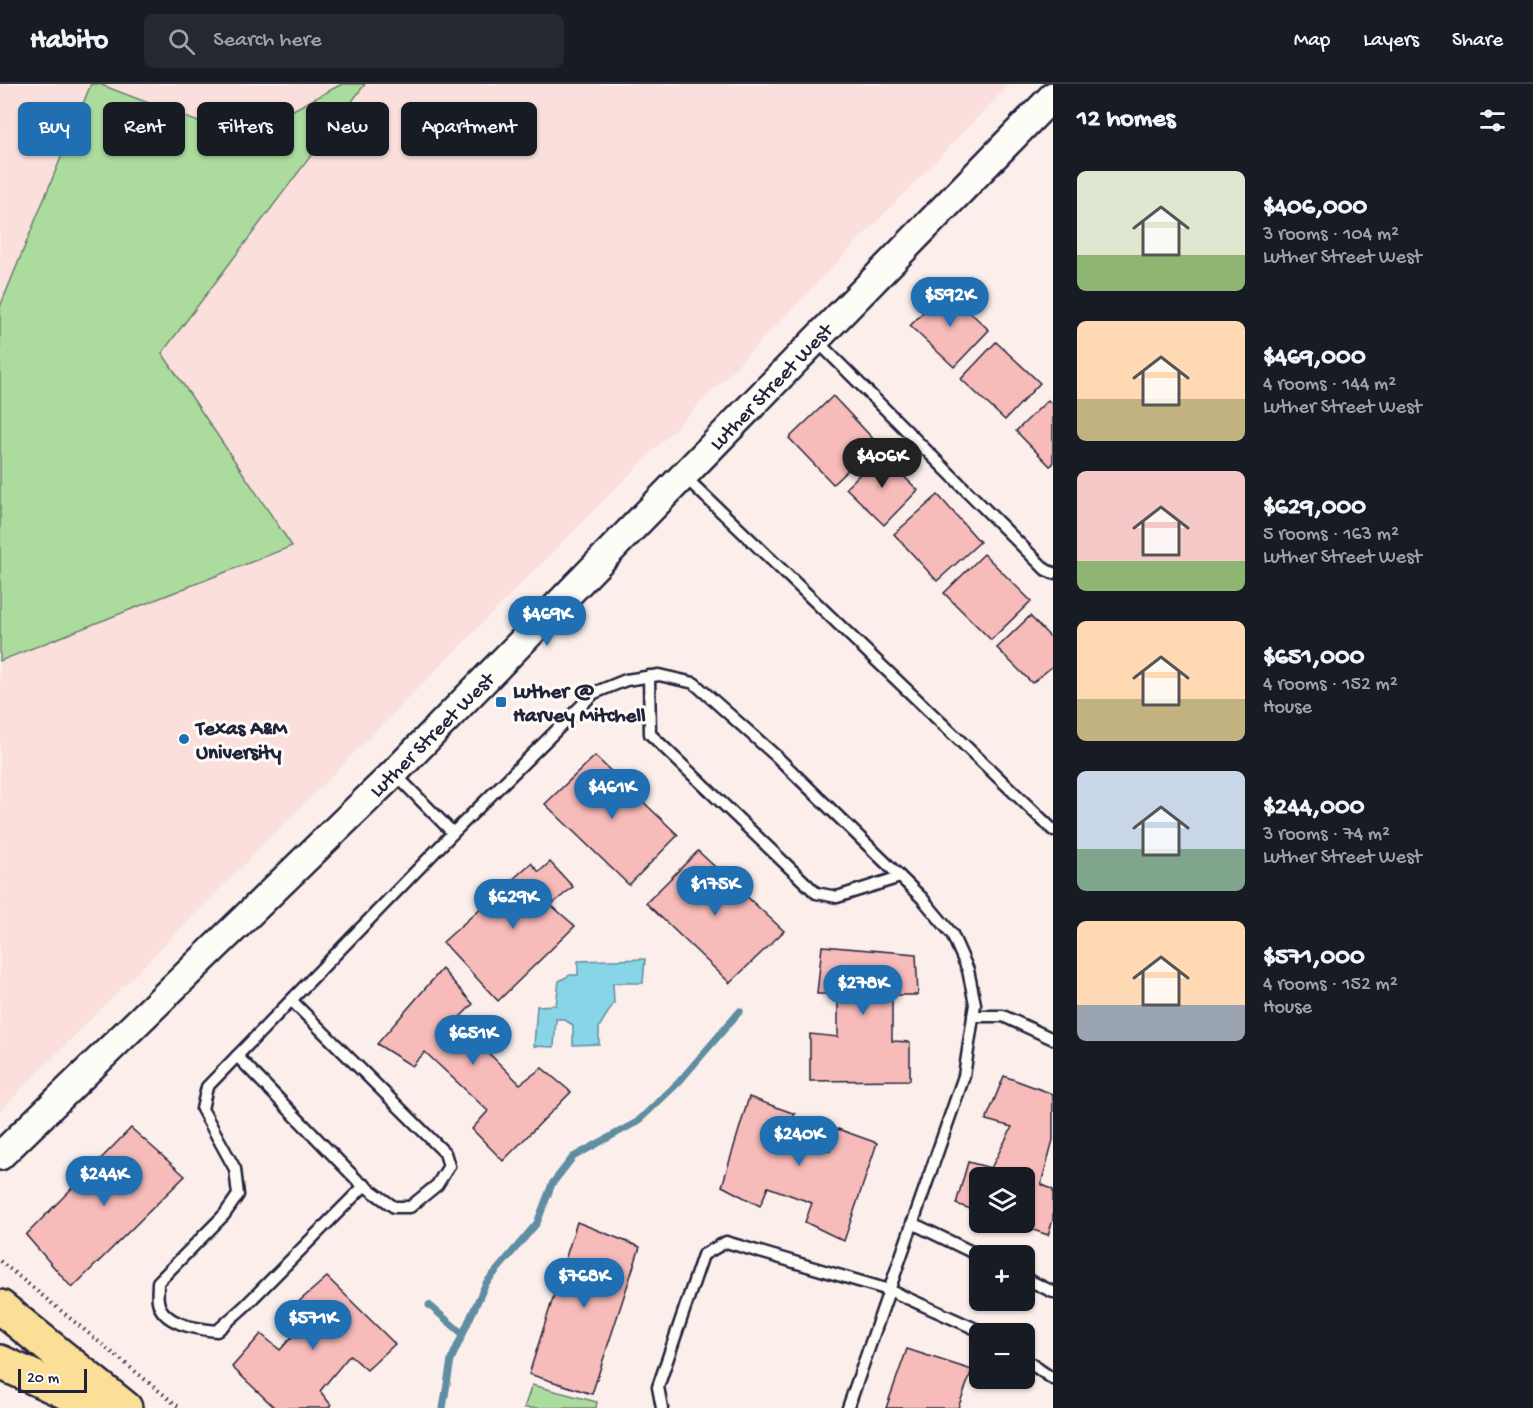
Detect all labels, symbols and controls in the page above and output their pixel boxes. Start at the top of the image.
search box [144,14,564,68]
text: Habito [30,25,108,58]
icon: search [165,25,198,58]
text: Search here [213,28,322,54]
text: Map [1294,29,1330,54]
text: Layers [1363,29,1419,54]
text: Share [1452,29,1503,54]
chip: Buy [18,102,91,156]
chip: Rent [103,102,185,156]
chip: Filters [197,102,294,156]
chip: New [306,102,389,156]
chip: Apartment [401,102,537,156]
icon: filters [1476,104,1509,137]
text: 12 homes [1077,105,1175,136]
text: $406,000 [1263,193,1367,224]
icon: home [1125,195,1197,267]
text: 3 rooms · 104 m² [1263,224,1399,247]
text: Luther Street West [1263,247,1422,270]
pin: $592K [908,277,992,328]
text: $592K [925,285,975,308]
street label: Luther Street West [706,318,841,457]
text: $469,000 [1263,343,1366,374]
icon: home [1125,345,1197,417]
text: 4 rooms · 144 m² [1263,374,1396,397]
text: Luther Street West [1263,397,1422,420]
pin: $406K [840,438,924,489]
text: $406K [857,446,907,469]
text: $629,000 [1263,493,1366,524]
icon: home [1125,495,1197,567]
text: 5 rooms · 163 m² [1263,524,1399,547]
text: Luther Street West [1263,547,1422,570]
pin: $469K [505,596,589,647]
text: $469K [522,604,572,627]
text: $651,000 [1263,643,1365,674]
icon: home [1125,645,1197,717]
street label: Luther Street West [366,667,503,804]
text: 4 rooms · 152 m² [1263,674,1398,697]
place label: Luther @ Harvey Mitchell [513,681,646,730]
marker: Luther @ Harvey Mitchell [494,695,508,709]
text: House [1263,697,1312,720]
place label: Texas A&M University [194,718,288,767]
marker: Texas A&M University [177,732,191,746]
pin: $461K [570,769,654,820]
text: $461K [588,777,636,800]
text: $244,000 [1263,793,1365,824]
icon: home [1125,795,1197,867]
text: 3 rooms · 74 m² [1263,824,1390,847]
text: Luther Street West [1263,847,1422,870]
pin: $175K [673,866,757,917]
text: $175K [691,874,740,897]
pin: $629K [471,879,555,930]
text: $629K [488,887,538,910]
text: $571,000 [1263,943,1365,974]
icon: home [1125,945,1197,1017]
pin: $278K [821,965,905,1016]
text: $278K [837,973,889,996]
text: 4 rooms · 152 m² [1263,974,1398,997]
text: House [1263,997,1312,1020]
pin: $651K [431,1015,515,1066]
text: $651K [449,1023,497,1046]
pin: $240K [757,1116,841,1167]
text: $240K [774,1124,824,1147]
pin: $244K [62,1156,146,1207]
text: $244K [80,1164,128,1187]
map controls [969,1167,1035,1389]
button: layers [969,1167,1035,1233]
button: + [969,1245,1035,1311]
pin: $768K [542,1258,626,1309]
text: $768K [558,1266,610,1289]
pin: $571K [271,1300,355,1351]
text: $571K [289,1308,338,1331]
button: − [969,1323,1035,1389]
scale bar [18,1366,87,1394]
text: 20 m [27,1370,59,1389]

